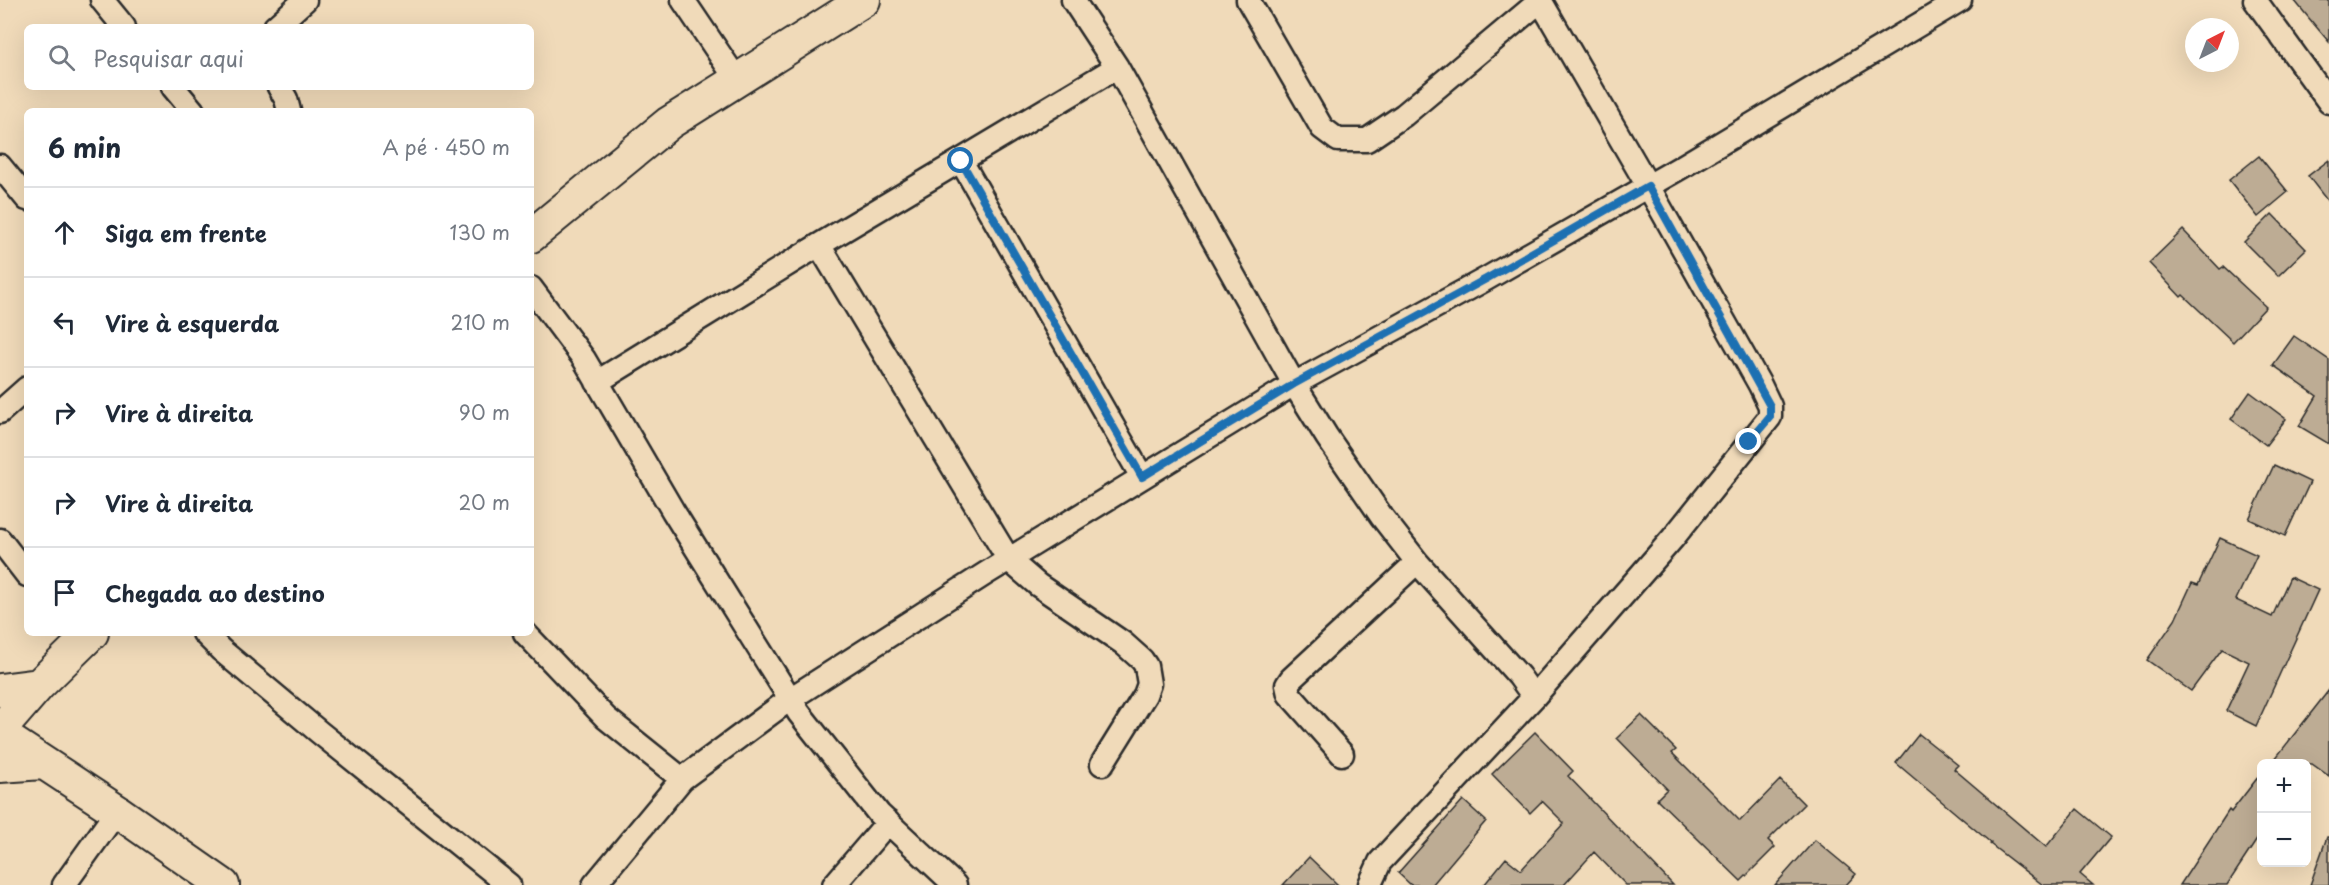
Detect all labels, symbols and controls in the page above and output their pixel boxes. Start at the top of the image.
north arrow [2185,18,2239,72]
search box [24,24,534,90]
icon: search [45,41,78,74]
text: Pesquisar aqui [93,41,244,74]
text: 6 min [48,128,121,167]
text: A pé · 450 m [383,132,510,162]
route start [947,147,973,173]
icon: ahead [48,216,81,249]
text: Siga em frente [105,216,267,249]
text: 130 m [450,217,510,247]
icon: left [48,306,81,339]
text: Vire à esquerda [105,306,279,339]
text: 210 m [451,307,510,337]
icon: right [48,396,81,429]
text: Vire à direita [105,396,253,429]
text: 90 m [459,397,510,427]
route end [1735,428,1761,454]
icon: right [48,486,81,519]
text: Vire à direita [105,486,253,519]
text: 20 m [458,487,510,517]
icon: arrive [48,576,81,609]
text: Chegada ao destino [105,576,325,609]
map controls [2257,759,2311,867]
button: + [2257,759,2311,813]
button: − [2257,813,2311,867]

